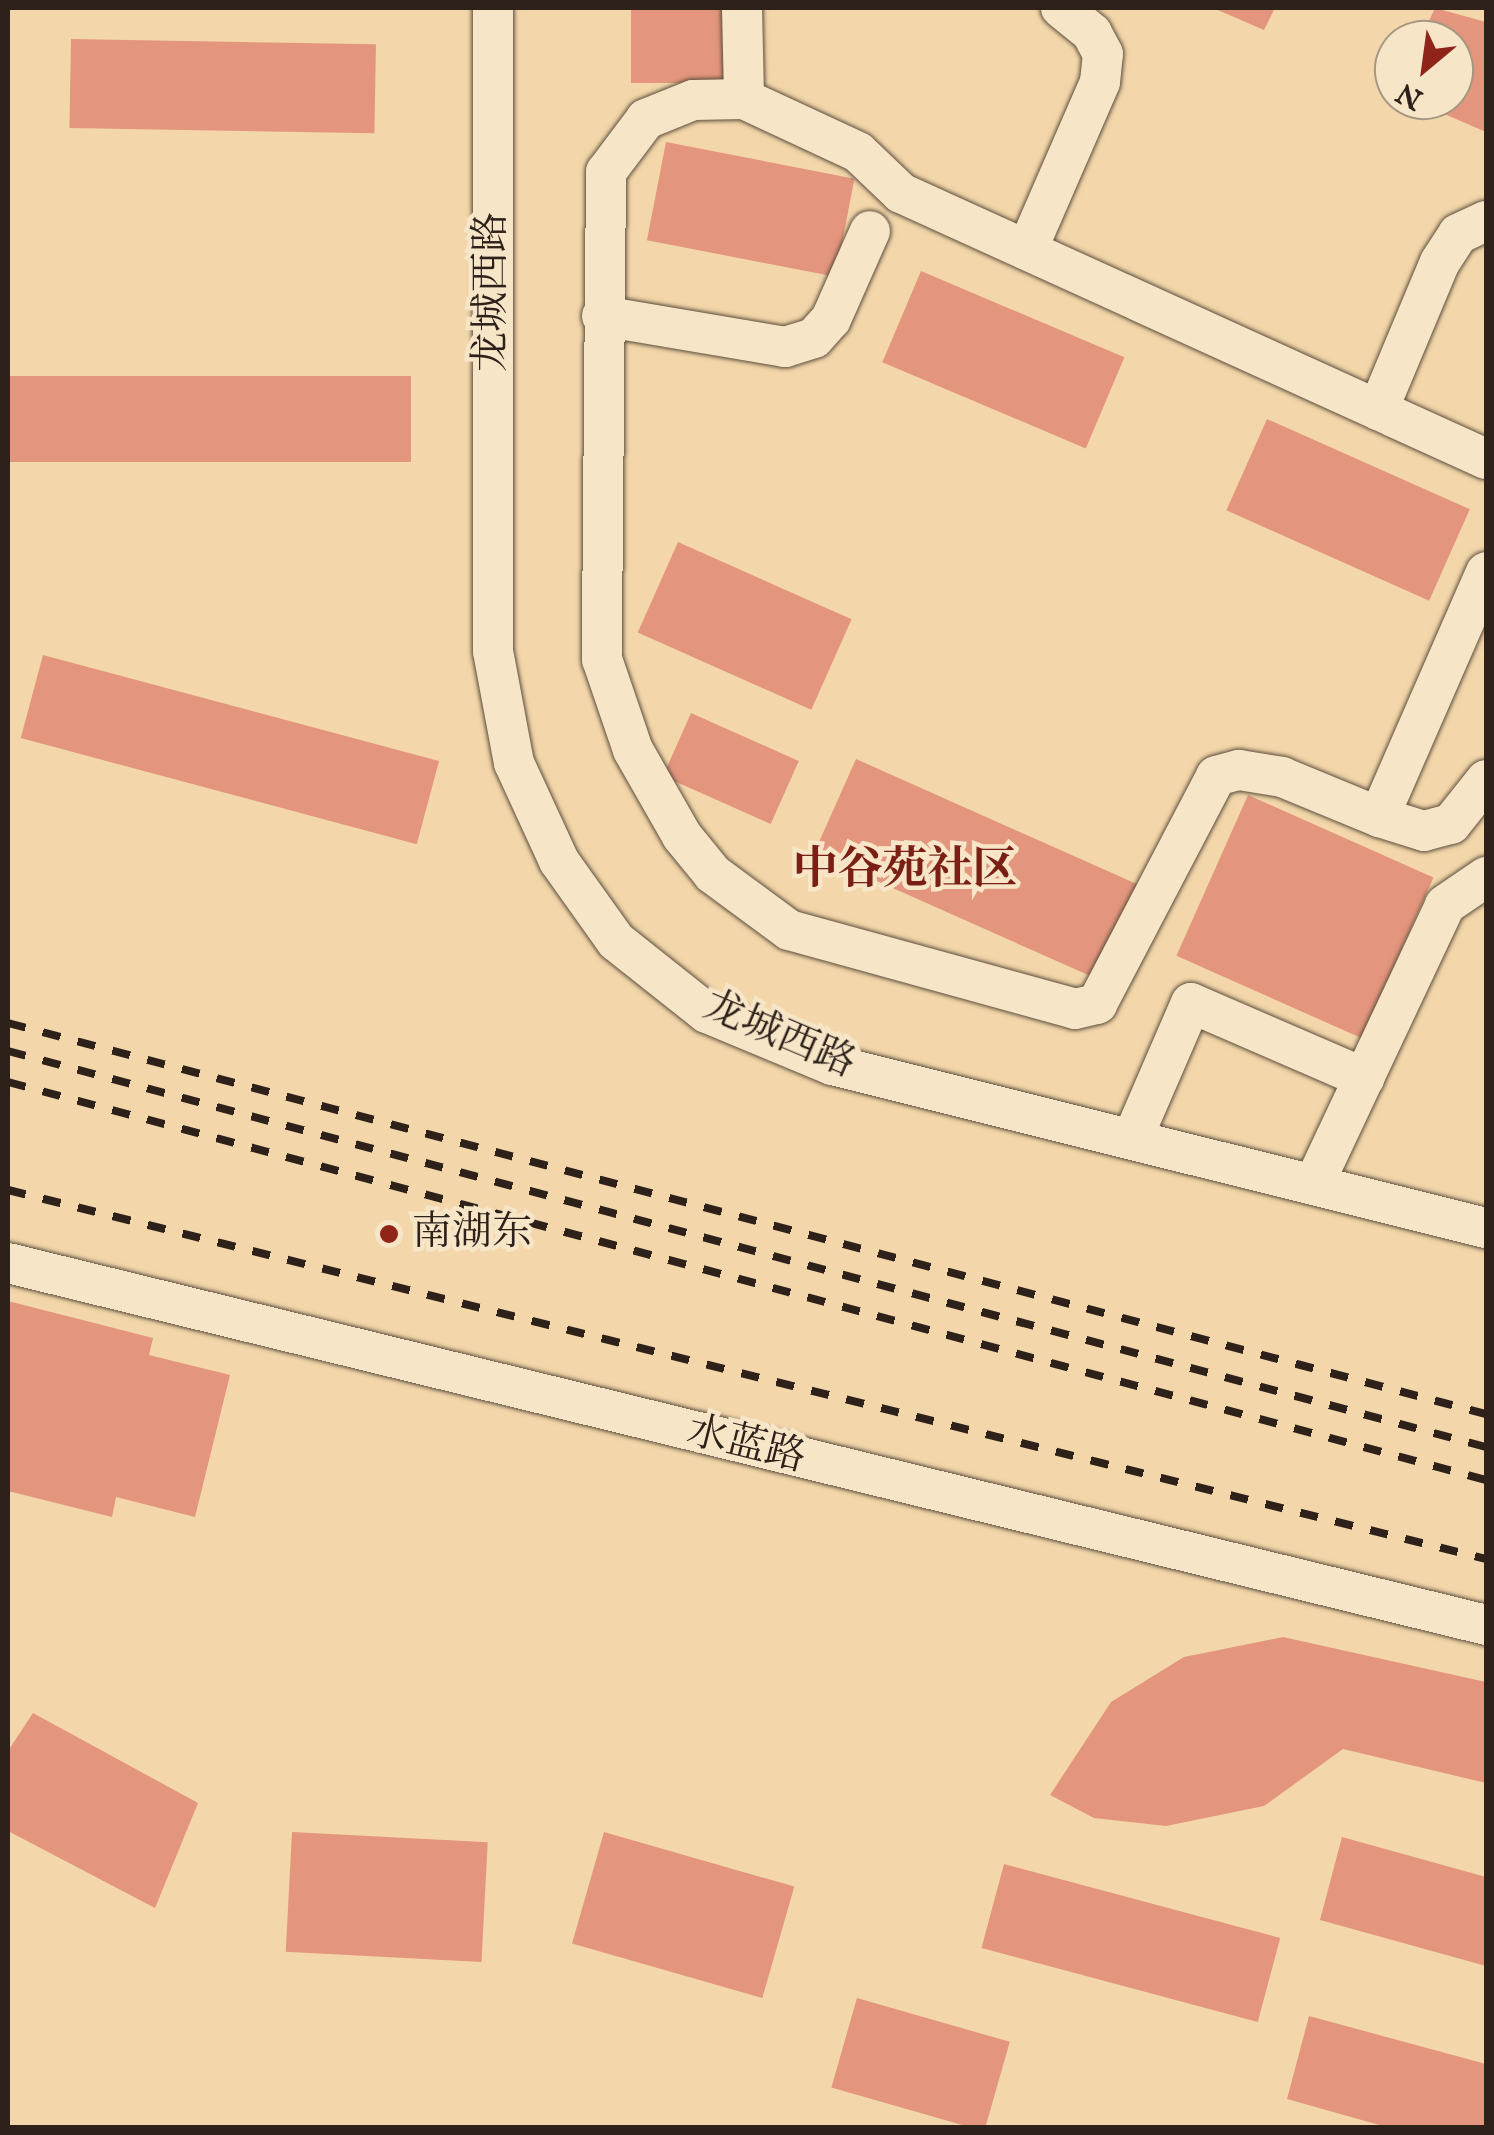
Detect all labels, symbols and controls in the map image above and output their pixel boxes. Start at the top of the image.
north arrow [1374,20,1474,120]
text: N [1391,74,1429,116]
street label: 龙城西路 [469,212,517,372]
district label: 中谷苑社区 [793,844,1017,898]
street label: 龙城西路 [696,983,862,1089]
place label: 南湖东 [412,1210,532,1258]
marker: 南湖东 [376,1221,402,1247]
street label: 水蓝路 [682,1408,810,1484]

